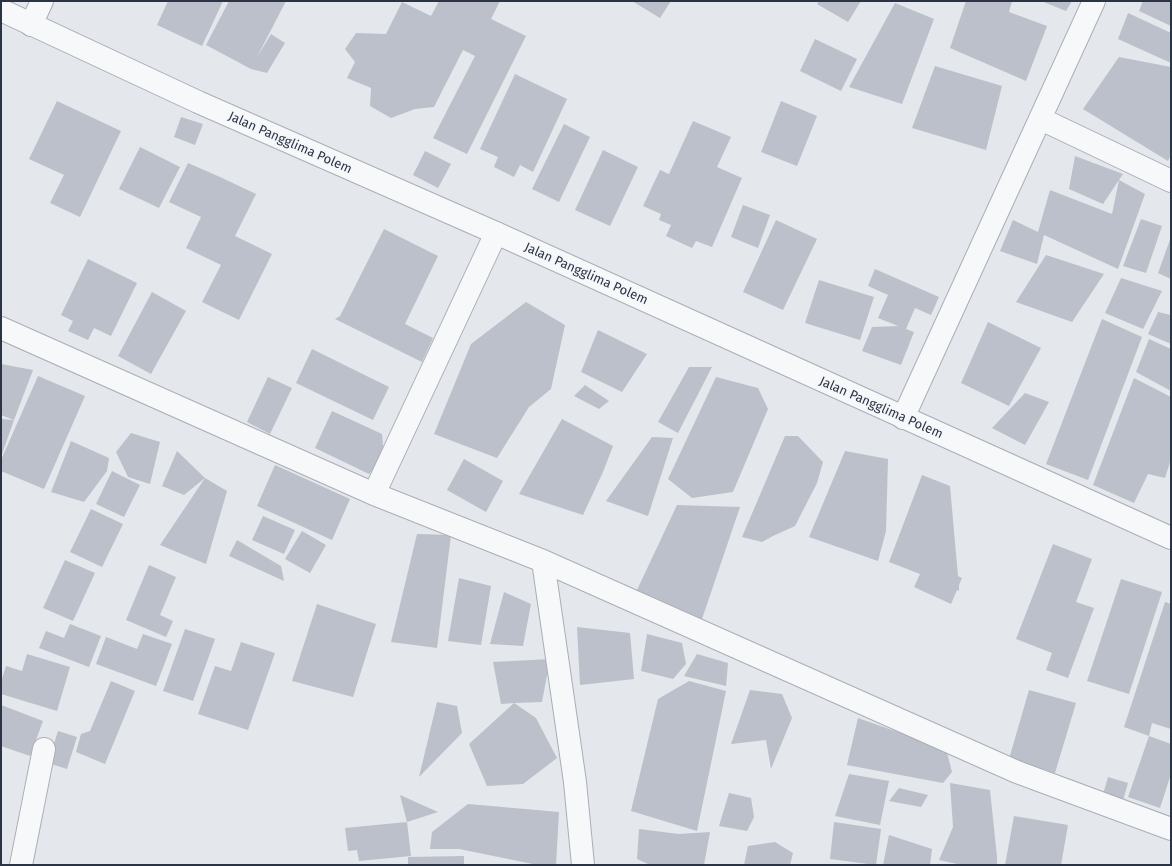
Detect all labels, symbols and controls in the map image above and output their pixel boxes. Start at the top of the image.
street label: Jalan Pangglima Polem [226,109,354,177]
street label: Jalan Pangglima Polem [522,240,650,308]
street label: Jalan Pangglima Polem [817,374,945,442]

